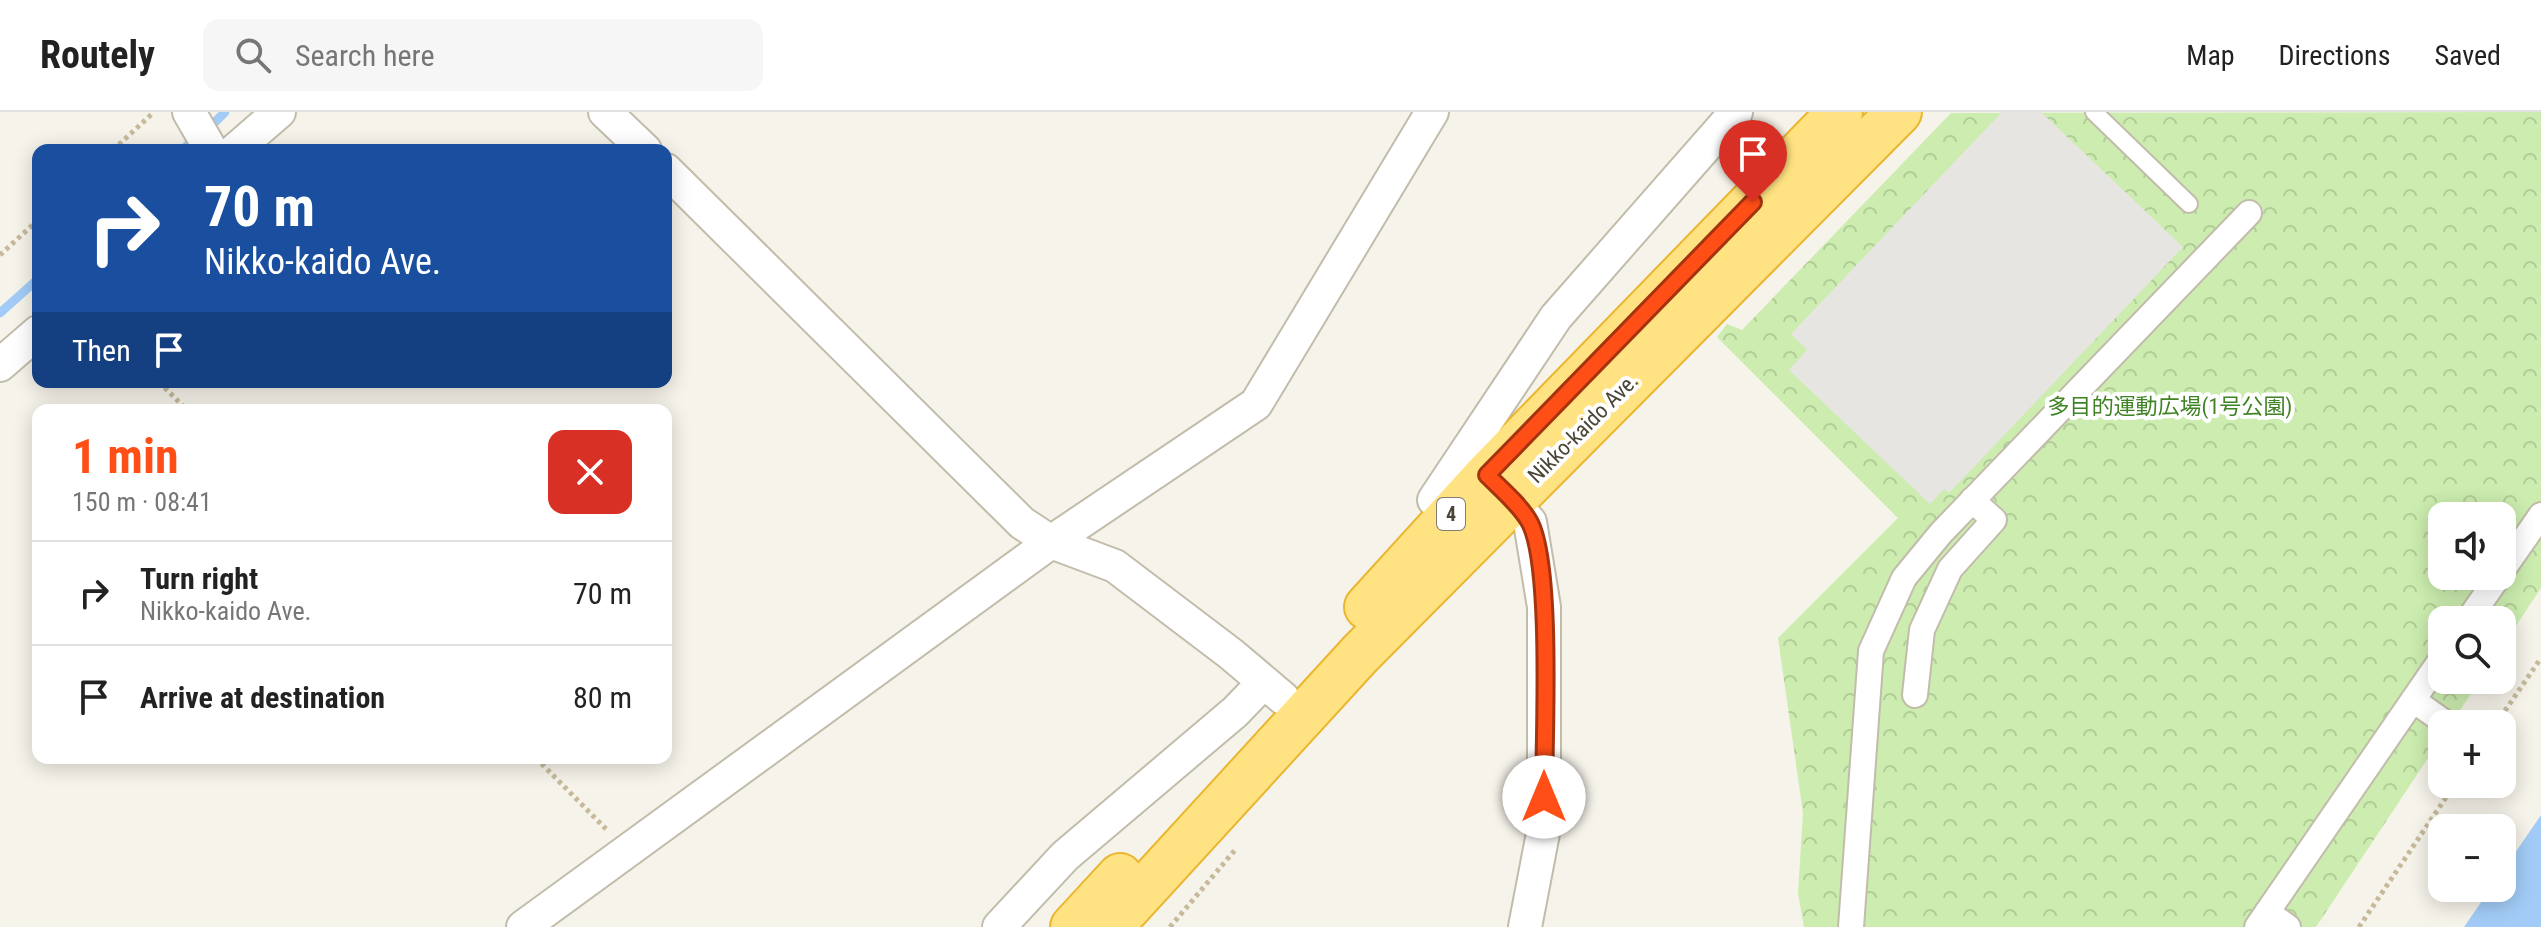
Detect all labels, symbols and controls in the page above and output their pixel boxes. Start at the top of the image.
search box [203,19,763,91]
text: Routely [40,33,155,77]
icon: search [231,33,275,77]
text: Search here [295,38,435,73]
text: Map [2186,39,2235,72]
text: Directions [2279,39,2390,72]
text: Saved [2434,39,2501,72]
pin [1719,120,1787,202]
icon: arrive [1731,132,1775,176]
text: 70 m [204,174,315,240]
icon: right [72,176,176,280]
text: Nikko-kaido Ave. [204,241,441,283]
icon: arrive [147,328,191,372]
text: Then [72,333,131,368]
street label: Nikko-kaido Ave. [1523,368,1643,488]
park label: 多目的運動広場(1号公園) [2048,394,2292,420]
text: 1 min [72,428,179,485]
button: close [548,430,632,514]
text: 150 m · 08:41 [72,487,212,517]
road number: 4 [1437,498,1465,530]
map controls [2428,502,2516,902]
button: sound [2428,502,2516,590]
text: Turn right [140,561,258,596]
icon: right [72,571,116,615]
text: 70 m [573,576,632,611]
text: Nikko-kaido Ave. [140,596,311,626]
button: search [2428,606,2516,694]
icon: arrive [72,675,116,719]
text: Arrive at destination [140,680,385,715]
text: 80 m [573,680,632,715]
button: + [2428,710,2516,798]
position arrow [1502,755,1586,839]
button: − [2428,814,2516,902]

